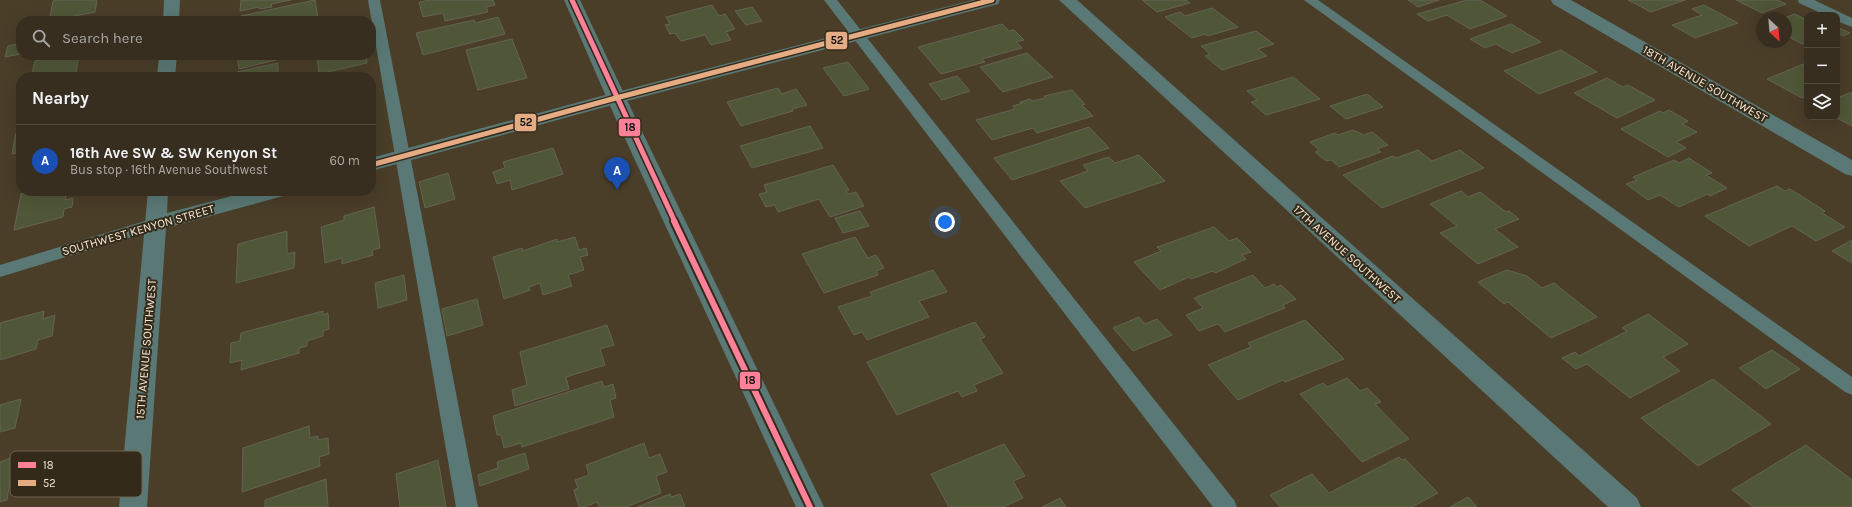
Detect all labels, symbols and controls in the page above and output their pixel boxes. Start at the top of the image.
north arrow [1756,12,1792,48]
map controls [1804,12,1840,120]
button: + [1804,12,1840,48]
search box [16,16,376,60]
icon: search [30,27,52,49]
text: Search here [62,29,143,47]
line badge: 52 [825,31,848,50]
text: 52 [830,34,844,47]
street label: 18TH AVENUE SOUTHWEST [1640,43,1770,125]
button: − [1804,48,1840,84]
button: layers [1804,84,1840,120]
text: Nearby [32,88,89,108]
line badge: 52 [514,113,537,132]
text: 52 [519,116,533,129]
line badge: 18 [618,118,641,137]
text: 18 [624,121,636,134]
text: 16th Ave SW & SW Kenyon St [70,144,277,162]
text: A [41,153,49,168]
text: 60 m [330,153,360,168]
pin: A [604,157,630,190]
text: Bus stop · 16th Avenue Southwest [70,162,268,177]
street label: SOUTHWEST KENYON STREET [60,201,216,259]
street label: 17TH AVENUE SOUTHWEST [1290,202,1404,306]
your location [935,212,955,232]
street label: 15TH AVENUE SOUTHWEST [133,278,159,420]
line badge: 18 [739,371,761,390]
text: 18 [744,374,756,387]
legend [10,451,142,497]
text: 18 [43,459,54,472]
text: 52 [43,477,56,490]

